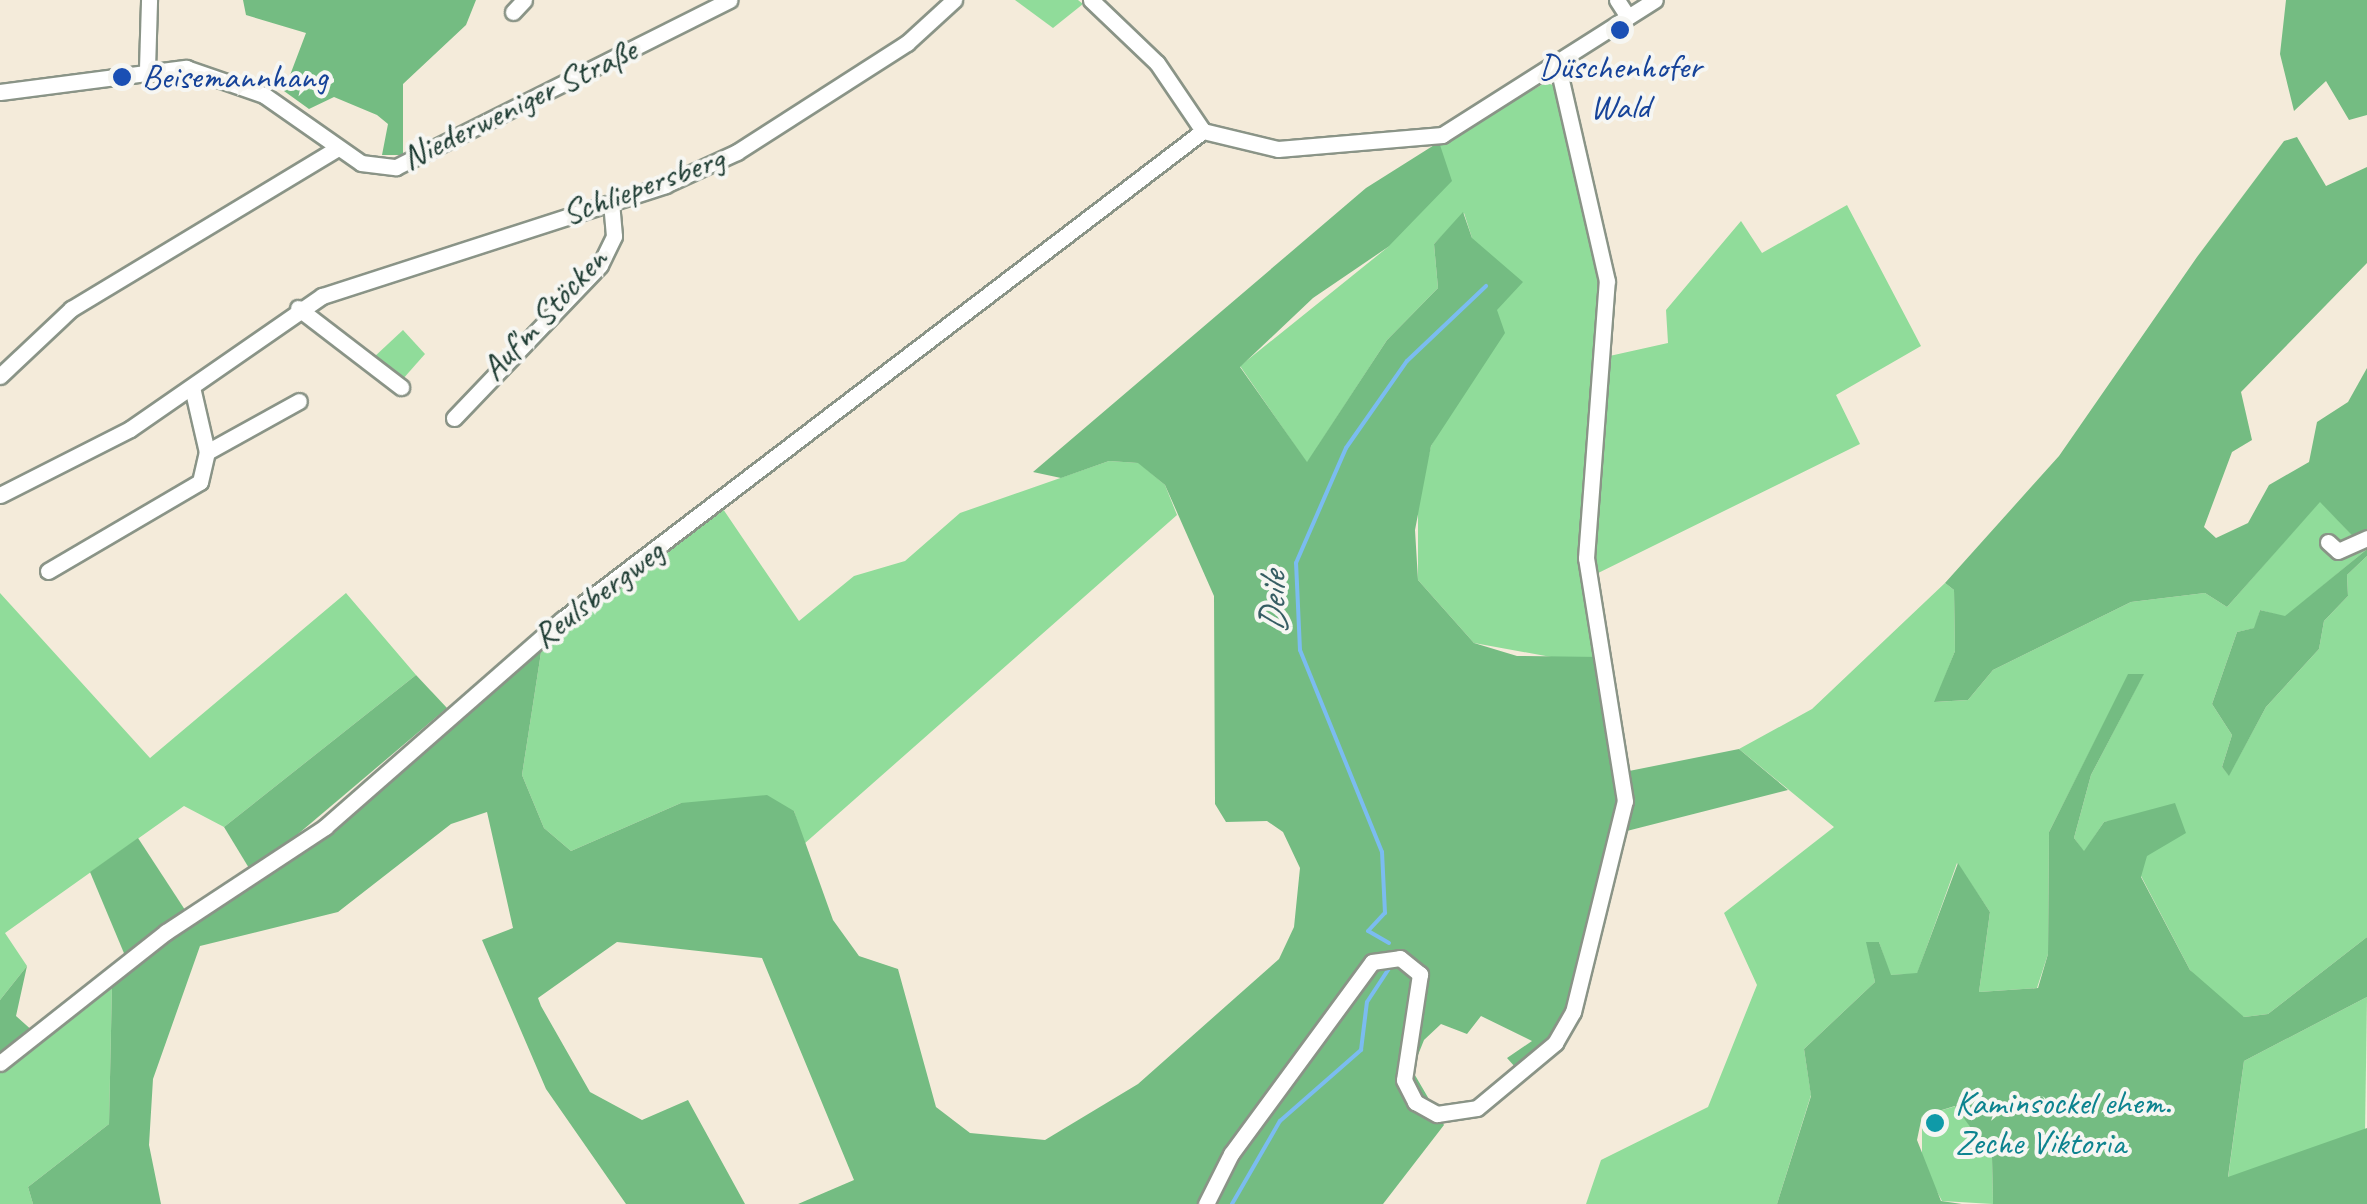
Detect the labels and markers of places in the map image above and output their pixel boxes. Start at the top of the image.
marker: Düschenhofer Wald [1609,19,1631,41]
place label: Düschenhofer Wald [1539,46,1701,128]
place label: Beisemannhang [142,56,328,98]
marker: Beisemannhang [111,66,133,88]
place label: Kaminsockel ehem. Zeche Viktoria [1955,1082,2171,1164]
marker: Kaminsockel ehem. Zeche Viktoria [1924,1112,1946,1134]

